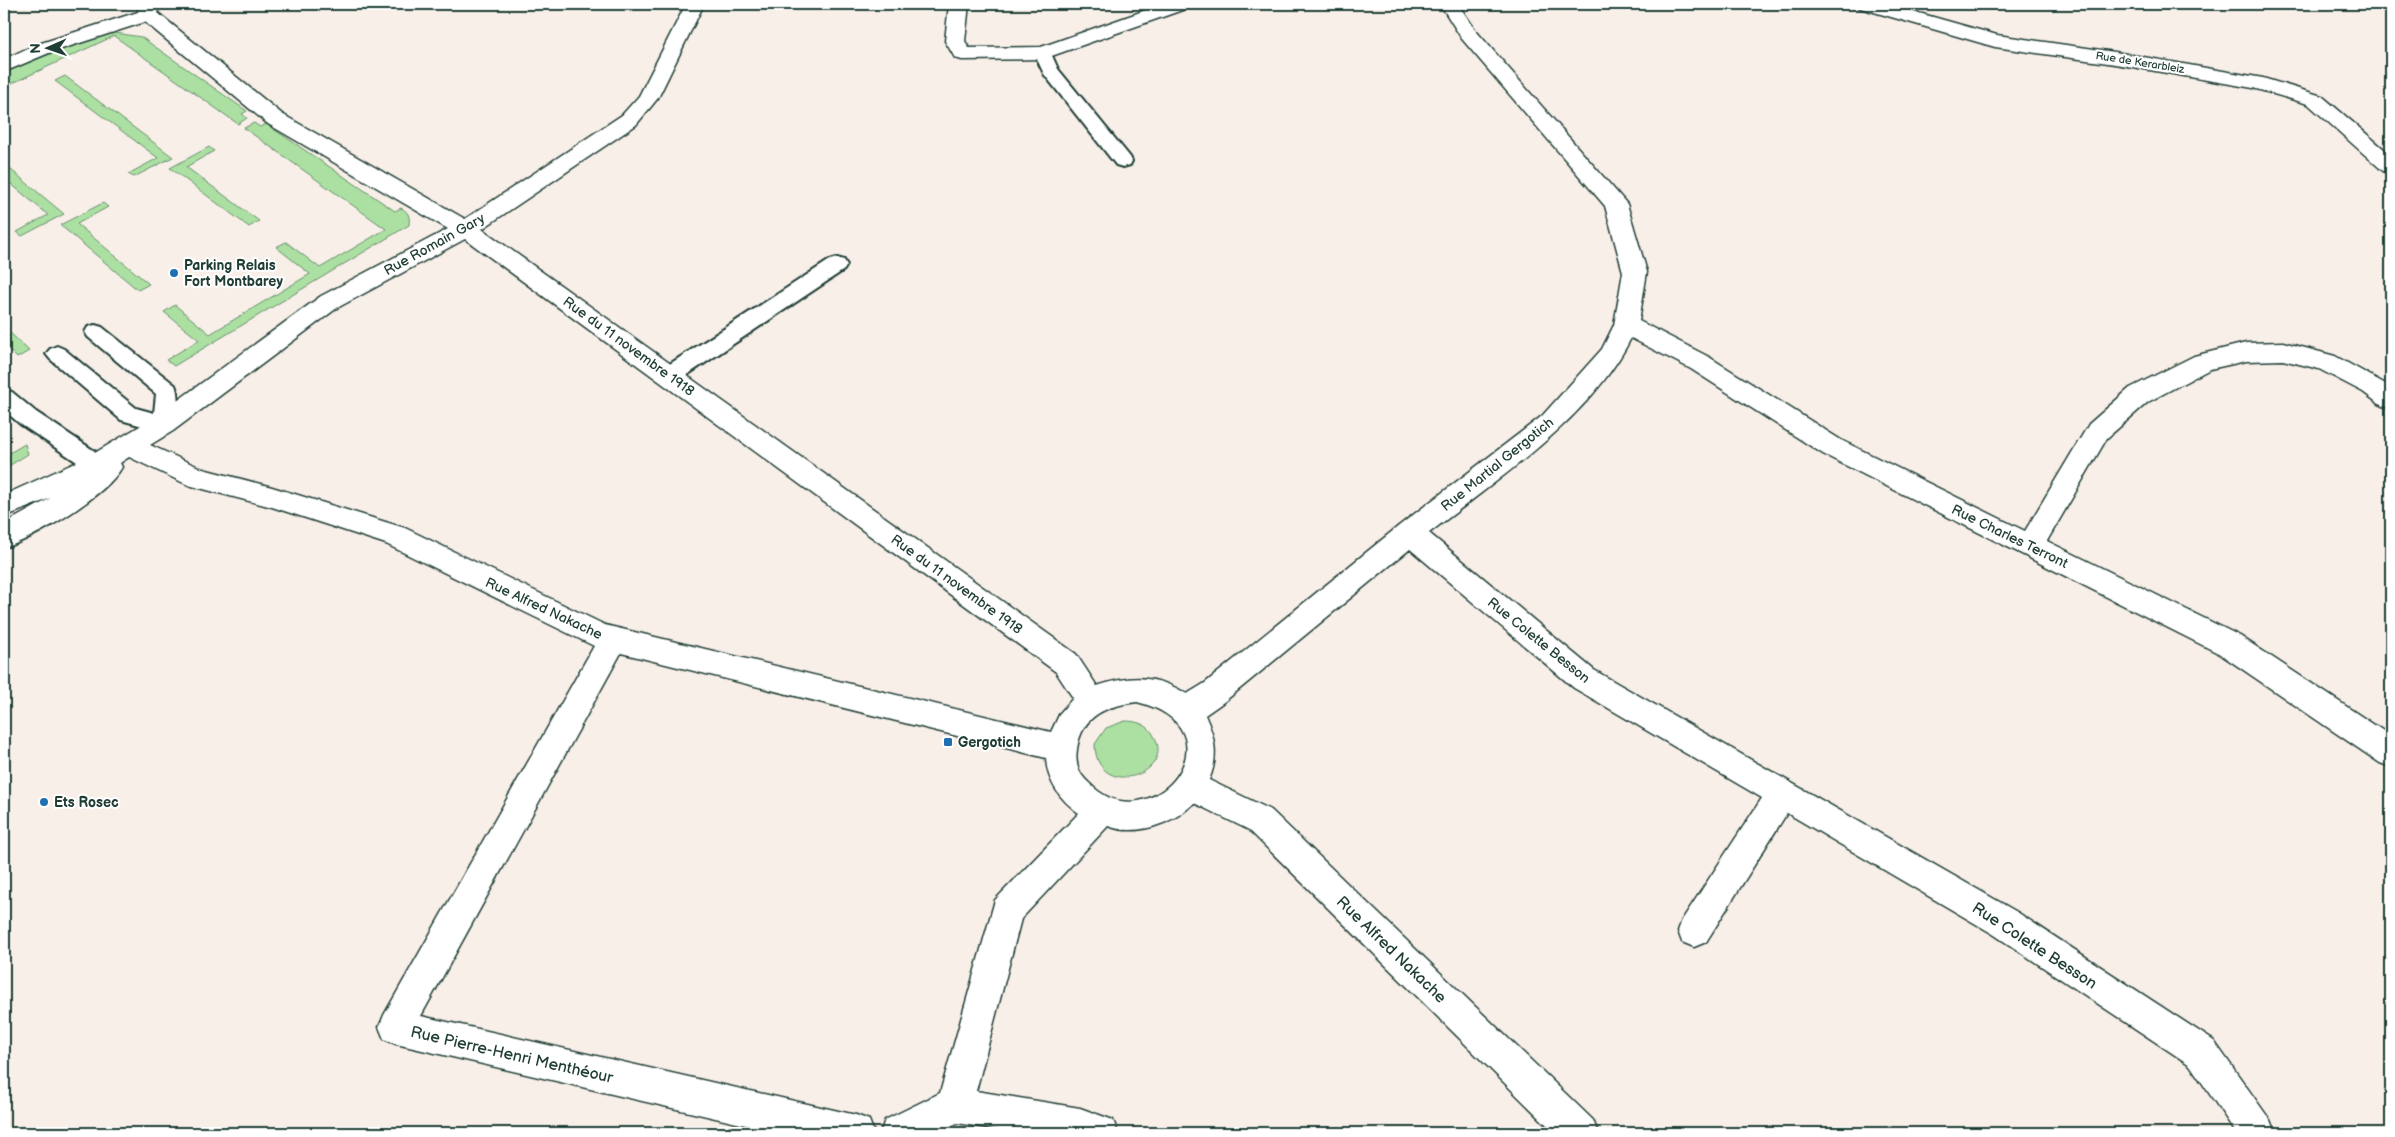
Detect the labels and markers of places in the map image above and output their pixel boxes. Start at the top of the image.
place label: Parking Relais Fort Montbarey [184,257,283,290]
marker: Parking Relais Fort Montbarey [168,267,180,279]
place label: Gergotich [958,734,1021,751]
marker: Gergotich [942,736,954,748]
place label: Ets Rosec [54,794,119,811]
marker: Ets Rosec [38,796,50,808]

